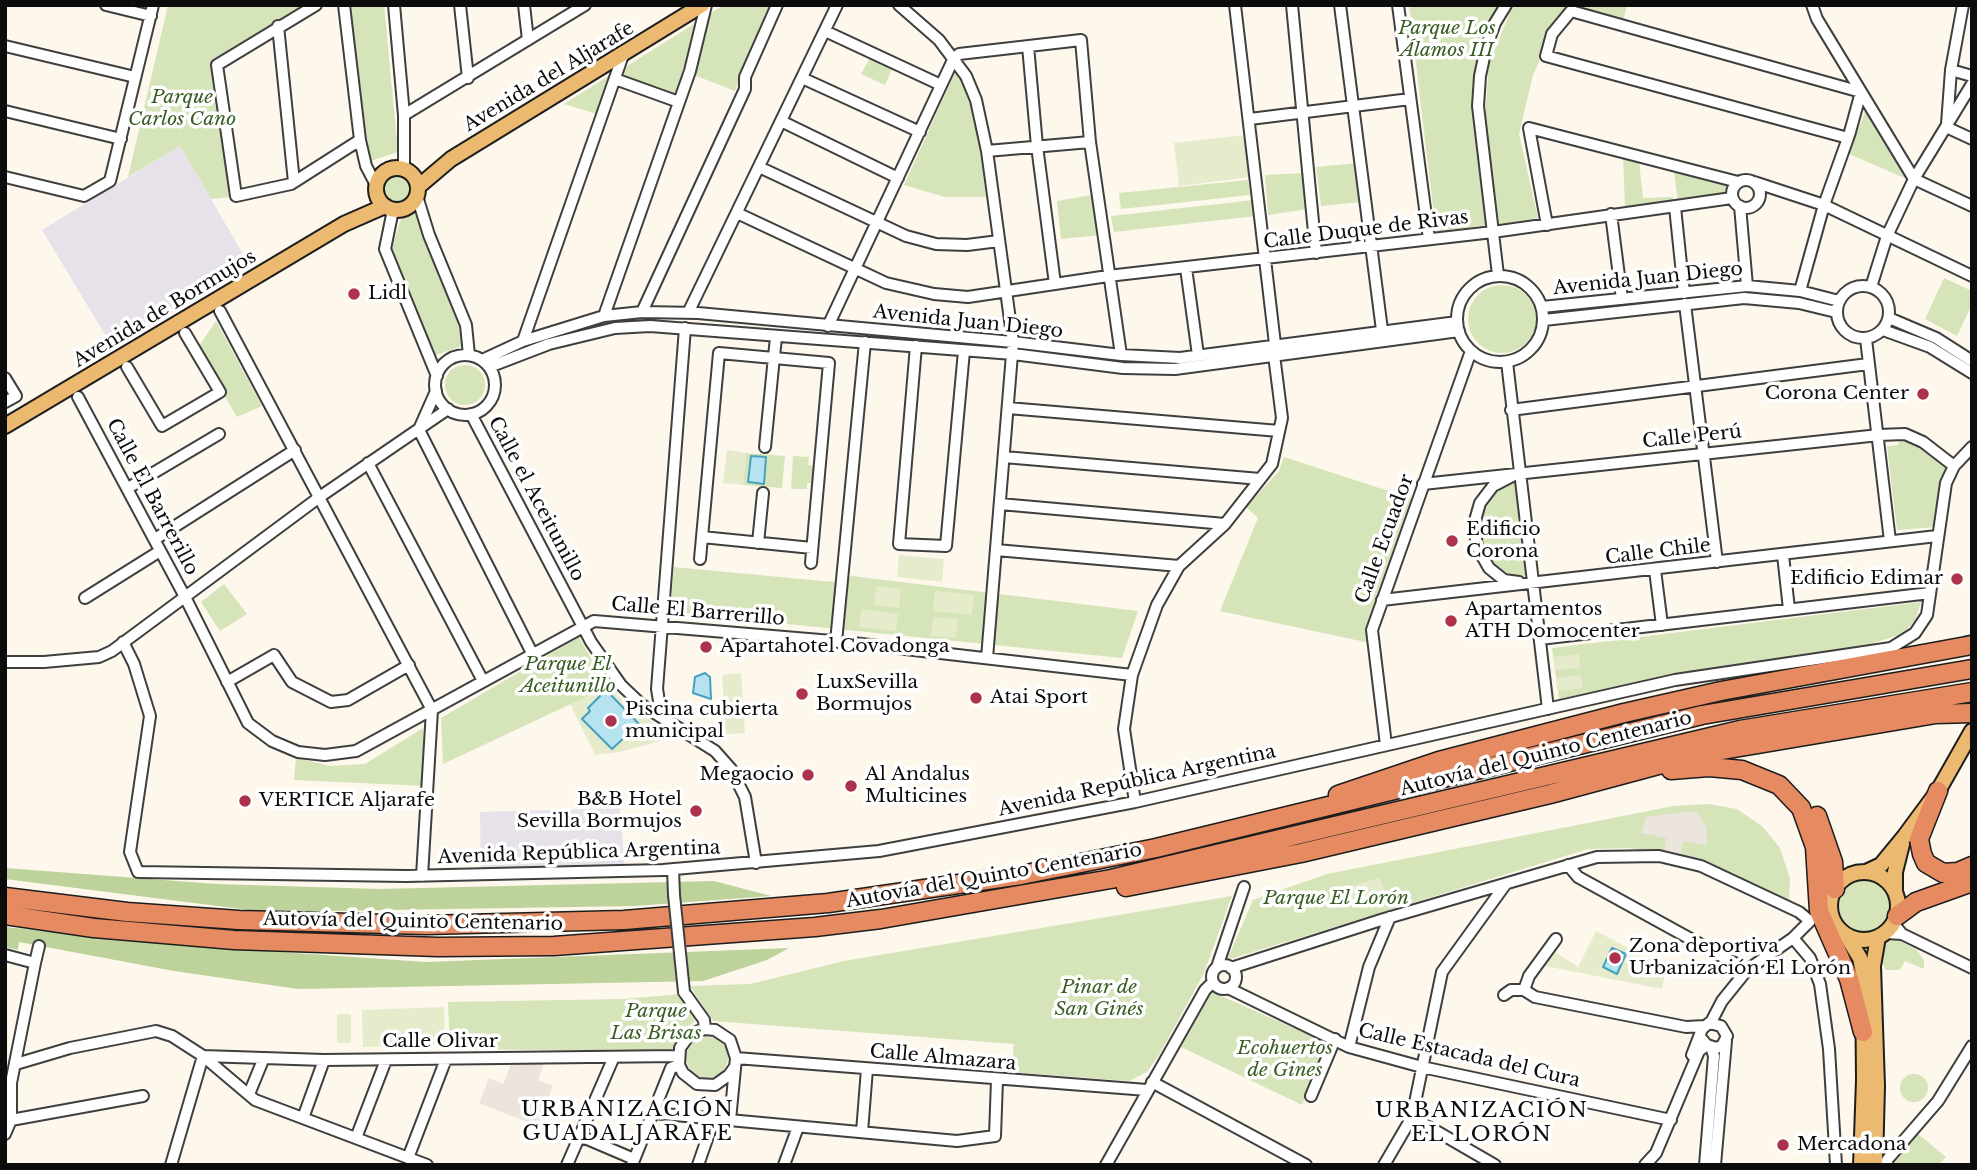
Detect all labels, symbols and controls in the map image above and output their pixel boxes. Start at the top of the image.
street label: Avenida del Aljarafe [460,17,638,137]
park label: Parque Los Álamos III [1398,18,1496,62]
park label: Parque Carlos Cano [128,87,236,131]
street label: Calle Duque de Rivas [1262,206,1470,254]
street label: Avenida de Bormujos [69,245,261,373]
street label: Avenida Juan Diego [1552,258,1744,300]
place label: Lidl [368,283,407,305]
marker: Lidl [346,286,362,302]
street label: Avenida Juan Diego [872,301,1064,343]
place label: Corona Center [1765,383,1909,405]
marker: Corona Center [1915,386,1931,402]
street label: Calle el Aceitunillo [483,413,589,585]
street label: Calle El Barrerillo [101,415,203,579]
street label: Calle Perú [1641,420,1743,454]
street label: Calle Ecuador [1351,471,1419,607]
place label: Edificio Corona [1466,519,1541,563]
marker: Edificio Corona [1444,533,1460,549]
street label: Calle Chile [1604,534,1712,570]
place label: Edificio Edimar [1790,568,1943,590]
marker: Edificio Edimar [1949,571,1965,587]
street label: Calle El Barrerillo [610,593,786,631]
place label: Apartamentos ATH Domocenter [1465,599,1640,643]
marker: Apartamentos ATH Domocenter [1443,613,1459,629]
place label: Apartahotel Covadonga [720,636,950,658]
marker: Apartahotel Covadonga [698,639,714,655]
park label: Parque El Aceitunillo [520,654,616,698]
place label: LuxSevilla Bormujos [816,672,918,716]
marker: LuxSevilla Bormujos [794,686,810,702]
place label: Atai Sport [990,687,1088,709]
marker: Atai Sport [968,690,984,706]
place label: Piscina cubierta municipal [625,699,778,743]
street label: Autovía del Quinto Centenario [1398,707,1694,801]
marker: Piscina cubierta municipal [603,713,619,729]
street label: Avenida República Argentina [996,740,1278,822]
place label: Megaocio [699,764,794,786]
place label: Al Andalus Multicines [865,764,970,808]
marker: Megaocio [800,767,816,783]
marker: Al Andalus Multicines [843,778,859,794]
place label: B&B Hotel Sevilla Bormujos [517,789,682,833]
place label: VERTICE Aljarafe [259,790,435,812]
marker: VERTICE Aljarafe [237,793,253,809]
marker: B&B Hotel Sevilla Bormujos [688,803,704,819]
street label: Avenida República Argentina [437,837,721,869]
street label: Autovía del Quinto Centenario [844,839,1144,913]
park label: Parque El Lorón [1263,888,1409,910]
street label: Autovía del Quinto Centenario [263,908,563,936]
place label: Zona deportiva Urbanización El Lorón [1629,936,1851,980]
marker: Zona deportiva Urbanización El Lorón [1607,950,1623,966]
park label: Pinar de San Ginés [1055,977,1143,1021]
park label: Parque Las Brisas [611,1001,701,1045]
street label: Calle Estacada del Cura [1356,1019,1582,1093]
street label: Calle Olivar [382,1031,498,1053]
park label: Ecohuertos de Gines [1237,1038,1333,1082]
street label: Calle Almazara [869,1040,1017,1076]
district label: URBANIZACIÓN GUADALJARAFE [522,1097,734,1147]
district label: URBANIZACIÓN EL LORÓN [1376,1098,1588,1148]
place label: Mercadona [1797,1134,1907,1156]
marker: Mercadona [1775,1137,1791,1153]

